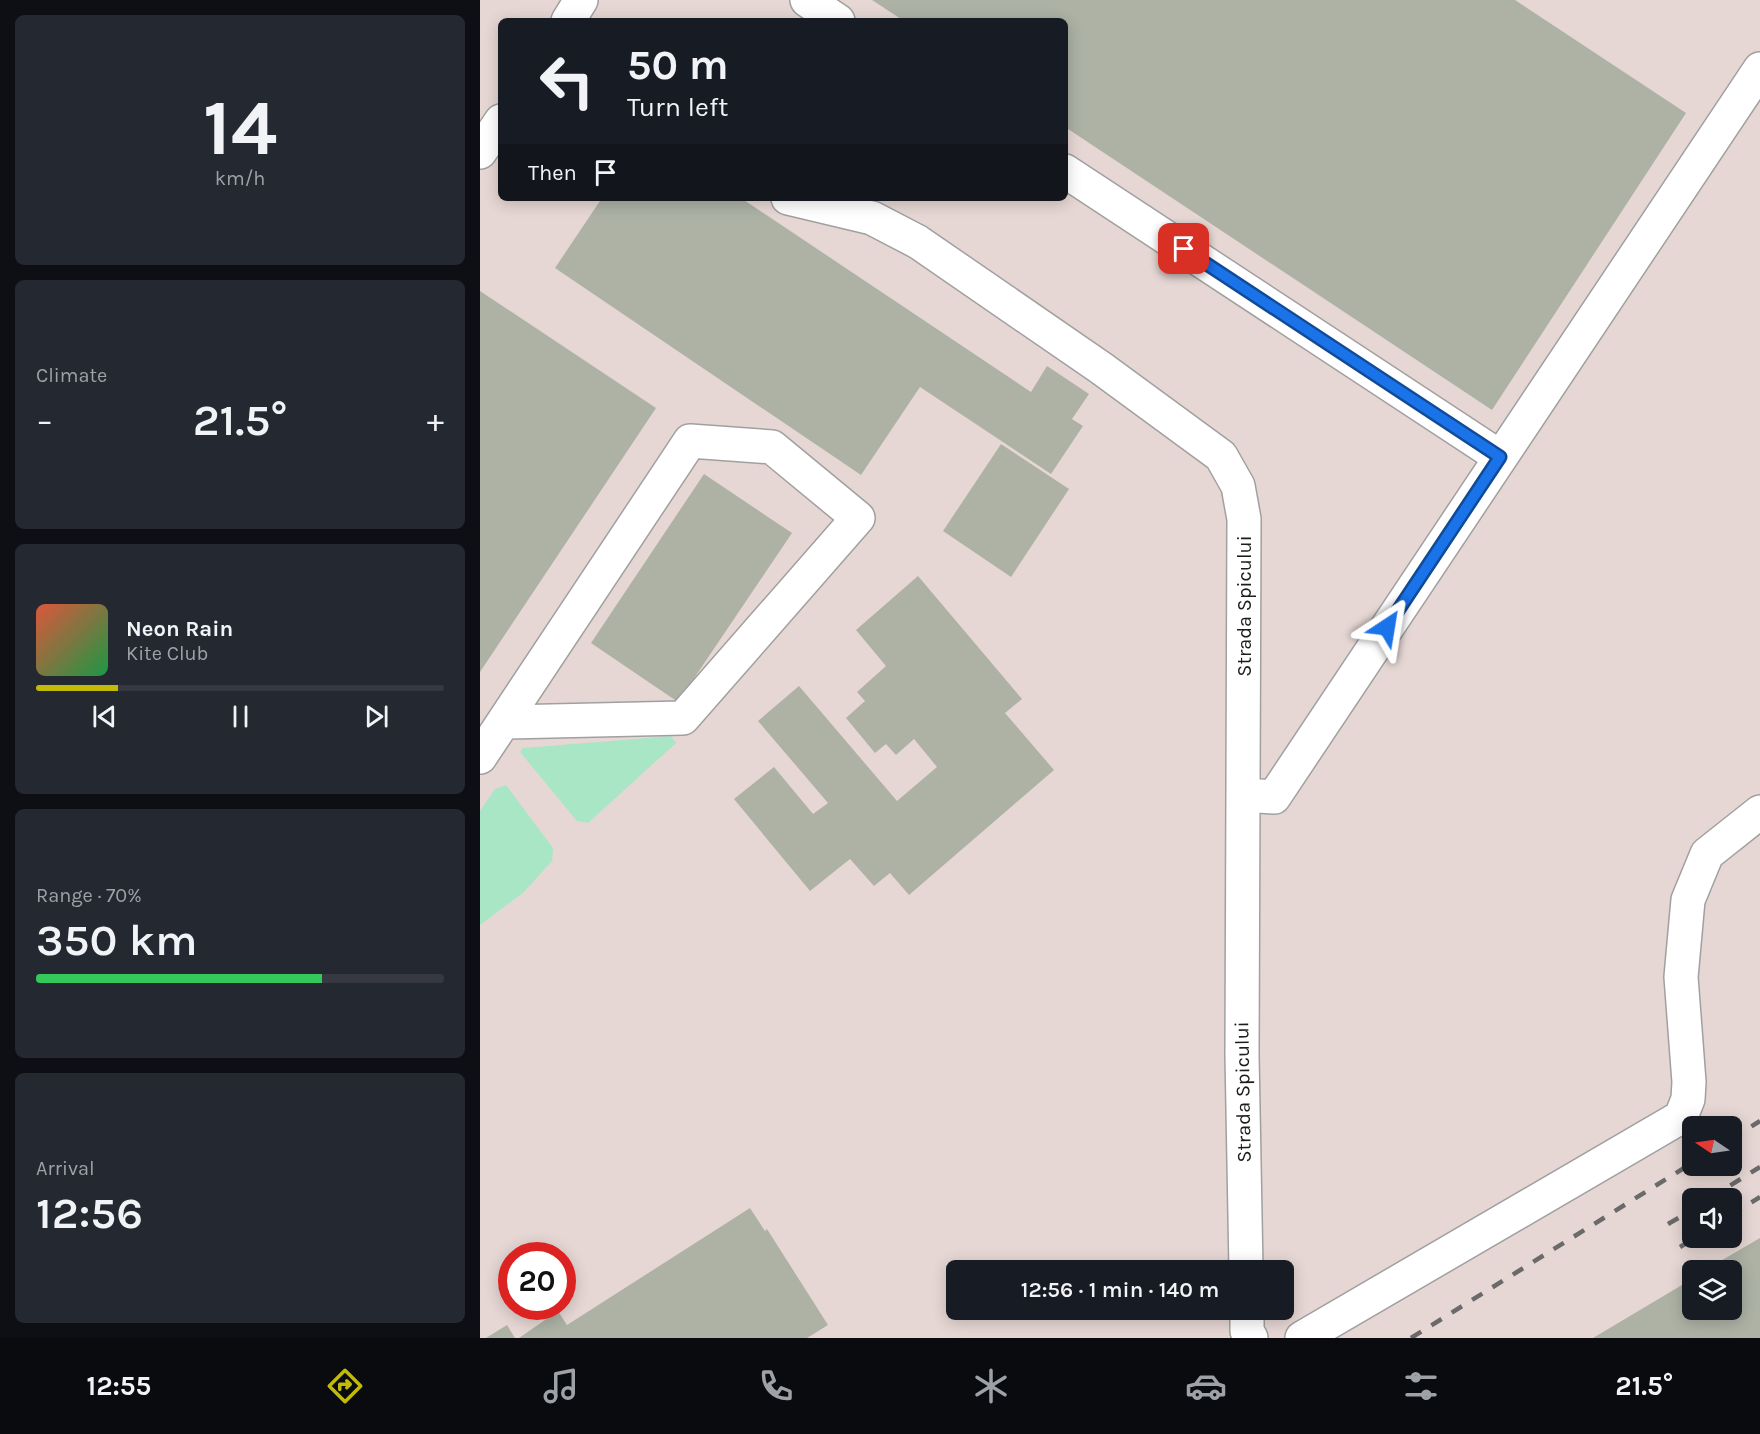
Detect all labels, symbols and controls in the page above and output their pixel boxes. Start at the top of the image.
text: 50 m [627,40,729,90]
icon: left [528,42,606,120]
text: 14 [203,82,277,174]
text: Turn left [627,91,728,123]
icon: arrive [589,156,622,189]
text: Then [528,160,577,186]
text: km/h [215,167,265,190]
pin [1158,223,1209,274]
icon: arrive [1167,232,1200,265]
text: Climate [36,364,107,387]
text: 21.5° [193,394,287,446]
text: − [36,401,53,439]
text: + [427,401,444,439]
street label: Strada Spicului [1233,535,1256,677]
position arrow [1355,595,1419,659]
text: Neon Rain [126,616,233,642]
text: Kite Club [126,642,208,665]
icon: previous [88,700,121,733]
icon: pause [224,700,257,733]
icon: next [360,700,393,733]
text: Range · 70% [36,884,142,907]
text: 350 km [36,914,198,966]
street label: Strada Spicului [1230,1021,1256,1163]
north arrow [1682,1116,1742,1176]
map controls [1682,1116,1742,1320]
text: Arrival [36,1157,95,1180]
text: 12:56 [36,1187,143,1239]
button: sound [1682,1188,1742,1248]
speed limit sign: 20 [498,1242,576,1320]
button: layers [1682,1260,1742,1320]
text: 12:56 · 1 min · 140 m [1021,1277,1219,1303]
icon: directions [324,1365,366,1407]
icon: music [540,1365,582,1407]
icon: phone [755,1365,797,1407]
icon: climate [970,1365,1012,1407]
icon: car [1185,1365,1227,1407]
icon: filters [1400,1365,1442,1407]
text: 12:55 [87,1370,151,1402]
text: 21.5° [1615,1370,1673,1402]

